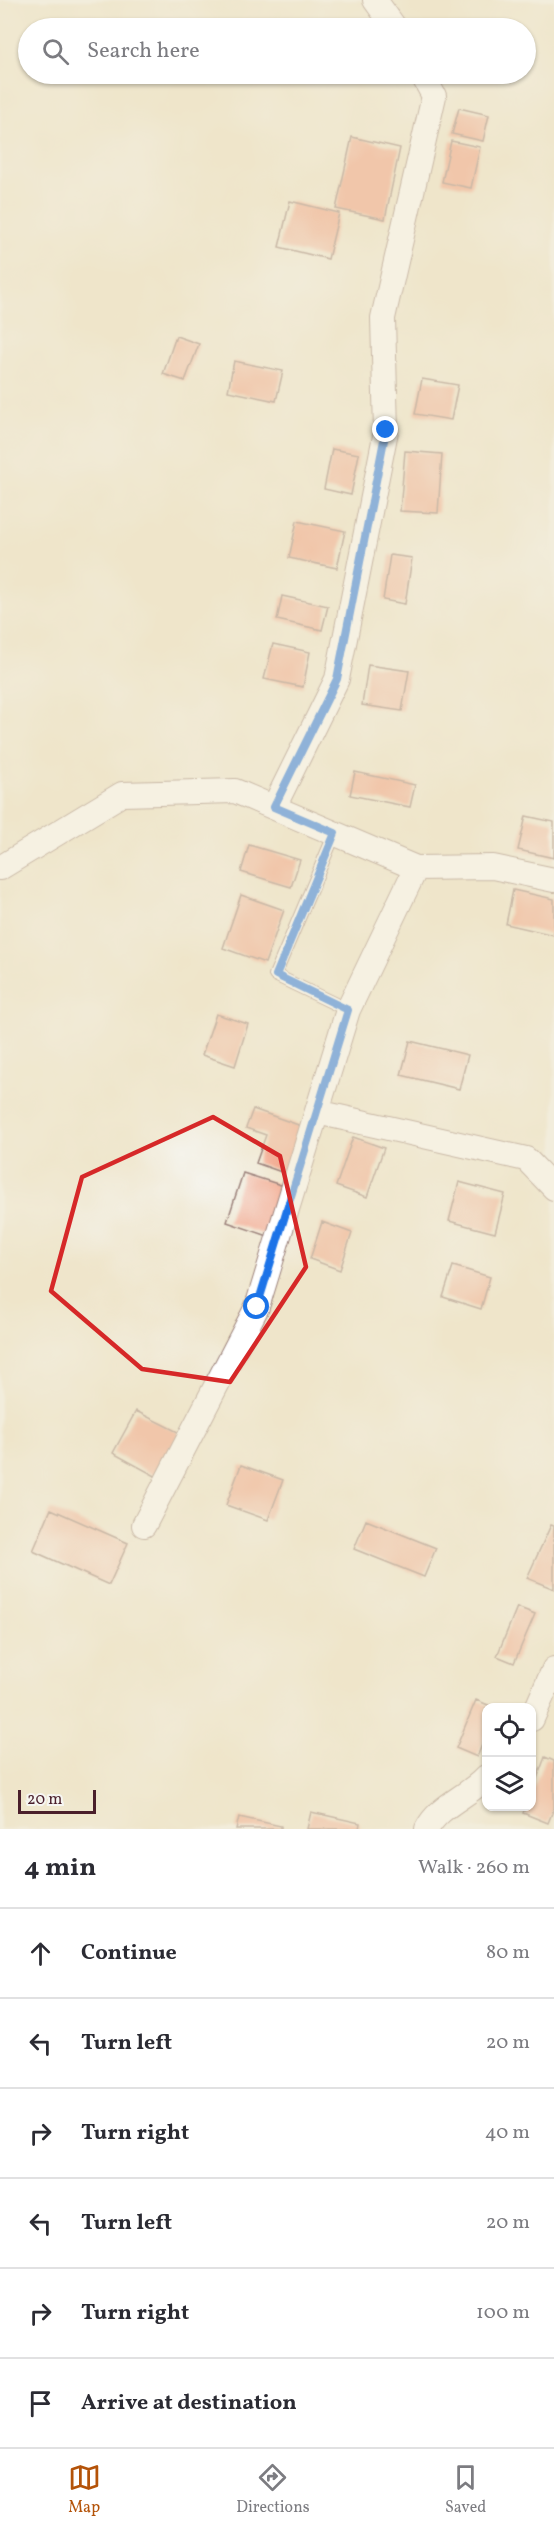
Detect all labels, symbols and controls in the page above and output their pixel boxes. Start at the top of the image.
search box [18,18,536,84]
icon: search [39,35,72,68]
text: Search here [87,36,200,67]
route end [372,416,398,442]
route start [243,1293,269,1319]
map controls [482,1703,536,1811]
button: locate [482,1703,536,1757]
button: layers [482,1757,536,1811]
scale bar [18,1787,96,1814]
text: 20 m [27,1789,62,1811]
text: 4 min [24,1850,96,1886]
text: Walk · 260 m [418,1854,530,1882]
icon: ahead [24,1937,57,1970]
text: Continue [81,1938,177,1969]
text: 80 m [486,1939,530,1967]
icon: left [24,2027,57,2060]
text: Turn left [81,2028,172,2059]
text: 20 m [486,2029,530,2057]
icon: right [24,2117,57,2150]
text: Turn right [81,2118,189,2149]
text: 40 m [485,2119,530,2147]
icon: left [24,2207,57,2240]
text: Turn left [81,2208,172,2239]
text: 20 m [486,2209,530,2237]
icon: right [24,2297,57,2330]
text: Turn right [81,2298,189,2329]
text: 100 m [476,2299,530,2327]
icon: arrive [24,2387,57,2420]
text: Arrive at destination [81,2388,297,2419]
tab: Map [68,2461,101,2519]
tab: Directions [236,2461,310,2519]
tab: Saved [445,2461,486,2519]

